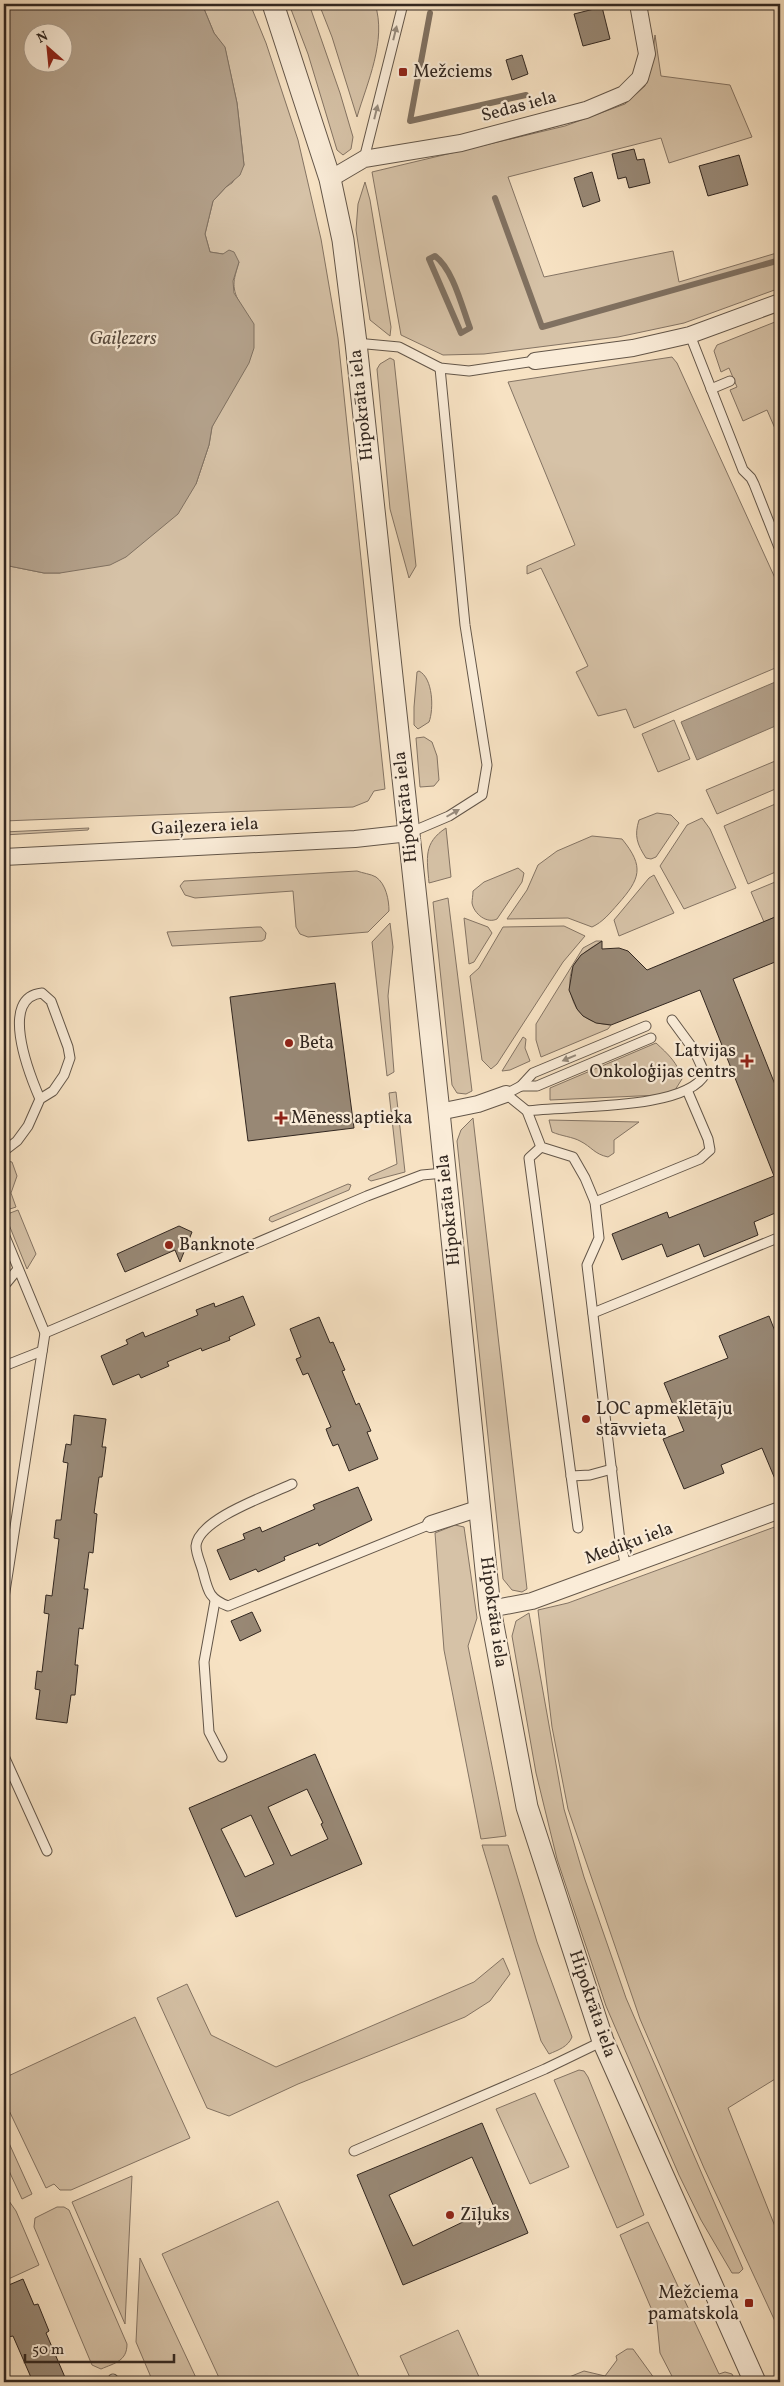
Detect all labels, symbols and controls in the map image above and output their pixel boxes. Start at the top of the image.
north arrow [22,22,72,72]
one-way arrow [392,26,400,41]
text: N [34,27,52,49]
place label: Mežciems [413,60,493,85]
marker: Mežciems [397,66,409,78]
street label: Sedas iela [478,85,560,129]
one-way arrow [372,104,380,119]
water label: Gaiļezers [89,326,157,352]
street label: Hipokrāta iela [344,348,380,462]
street label: Hipokrāta iela [388,750,424,864]
one-way arrow [446,809,460,817]
street label: Gaiļezera iela [151,812,259,842]
place label: Beta [299,1031,334,1056]
marker: Beta [283,1037,295,1049]
place label: Latvijas Onkoloģijas centrs [590,1039,736,1085]
marker: Latvijas Onkoloģijas centrs [740,1054,754,1068]
one-way arrow [562,1055,576,1063]
place label: Mēness aptieka [291,1106,413,1131]
marker: Mēness aptieka [275,1112,287,1124]
street label: Hipokrāta iela [431,1153,467,1267]
place label: Banknote [179,1233,255,1258]
marker: Banknote [163,1239,175,1251]
place label: LOC apmeklētāju stāvvieta [596,1397,733,1443]
marker: LOC apmeklētāju stāvvieta [580,1413,592,1425]
street label: Mediķu iela [581,1516,677,1572]
street label: Hipokrāta iela [473,1555,513,1669]
street label: Hipokrāta iela [562,1947,622,2061]
place label: Zīļuks [460,2203,510,2228]
marker: Zīļuks [444,2209,456,2221]
place label: Mežciema pamatskola [648,2281,739,2327]
marker: Mežciema pamatskola [743,2297,755,2309]
scale bar [25,2331,174,2363]
text: 50 m [32,2340,64,2361]

